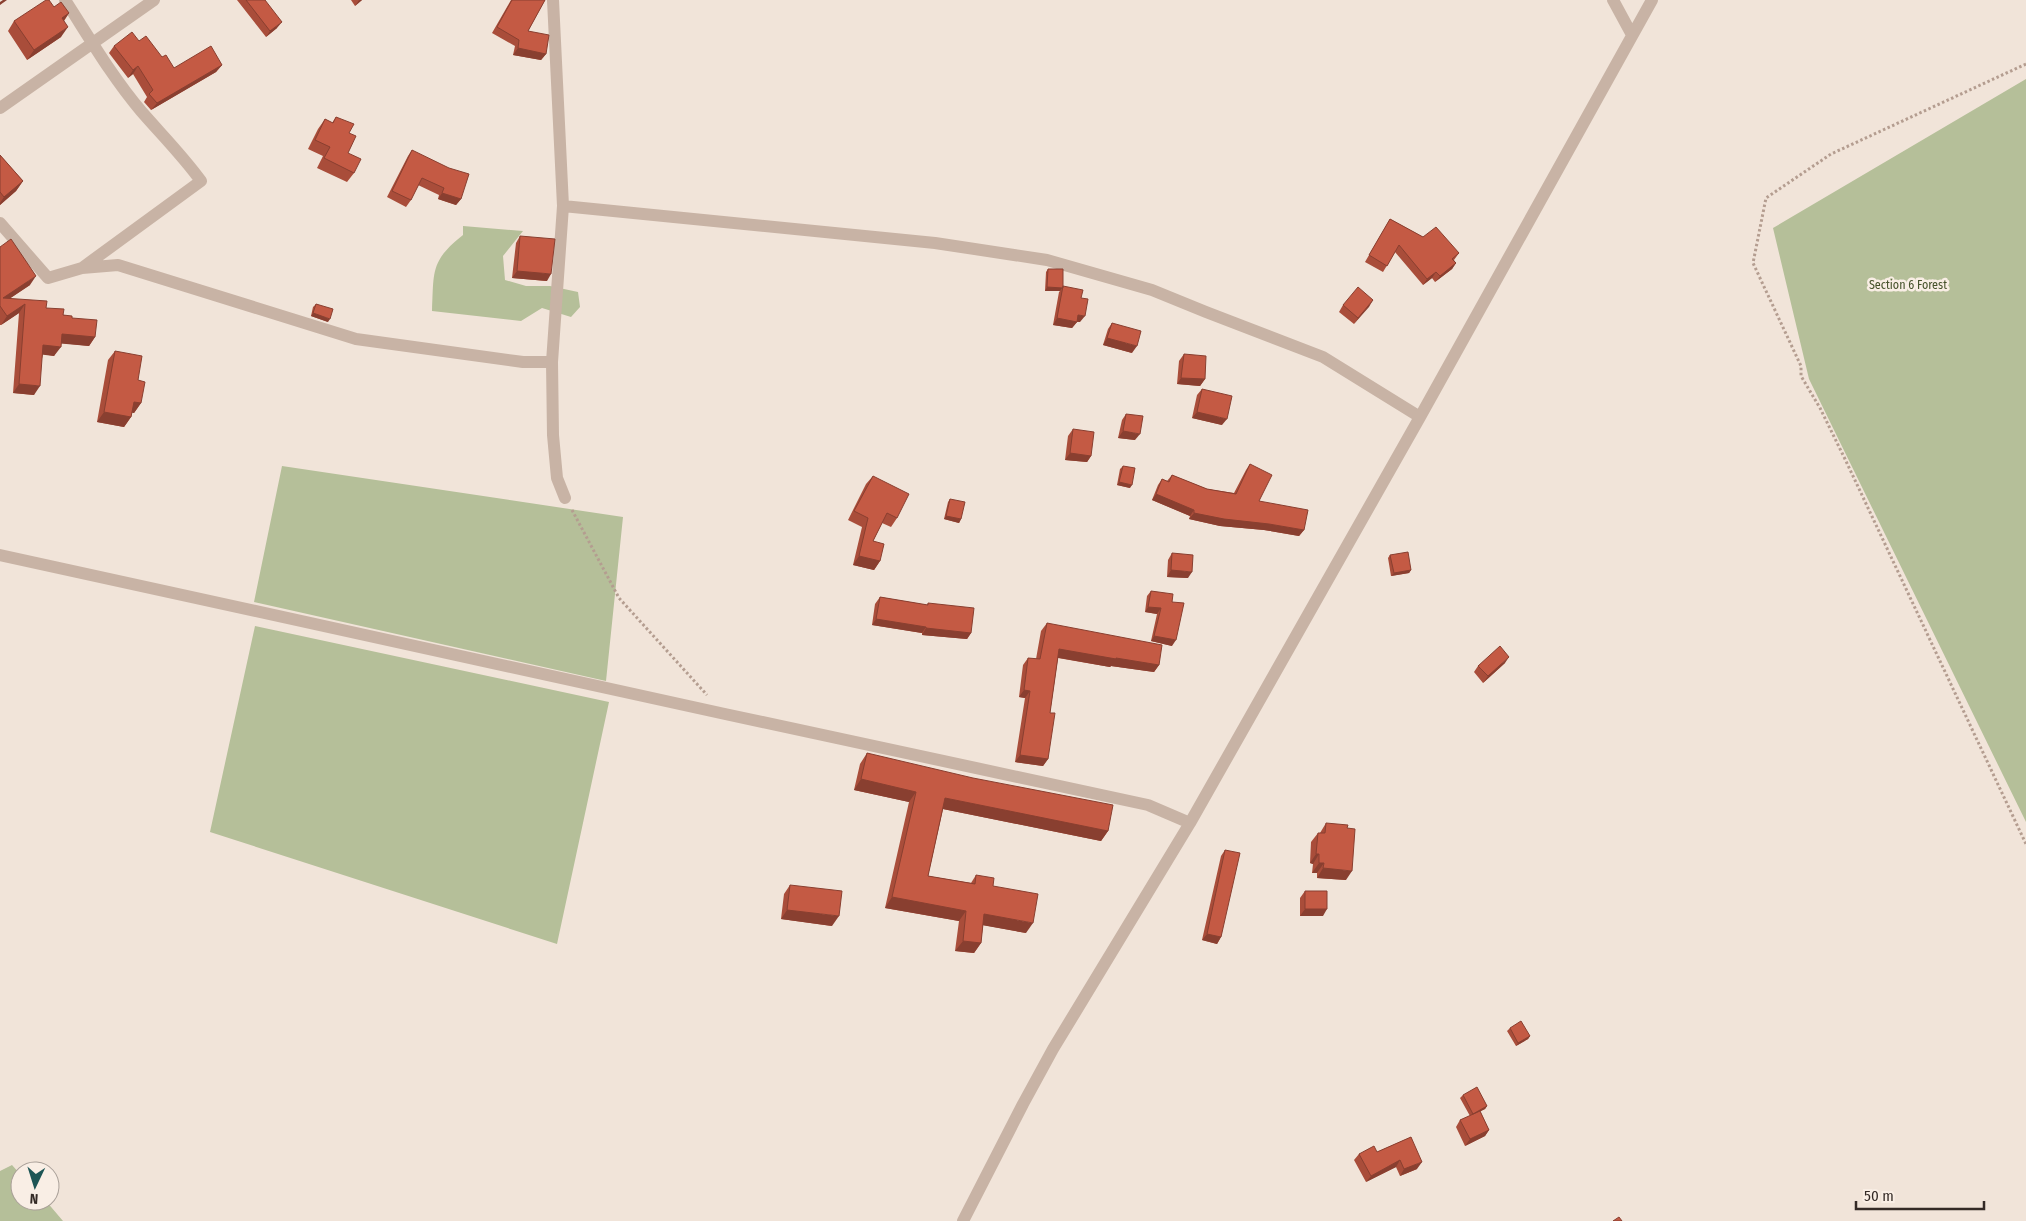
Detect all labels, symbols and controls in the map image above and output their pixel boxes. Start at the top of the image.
park label: Section 6 Forest [1869,278,1947,292]
north arrow [10,1161,60,1211]
scale bar [1856,1178,1984,1210]
text: 50 m [1864,1187,1894,1205]
text: N [29,1190,39,1207]

